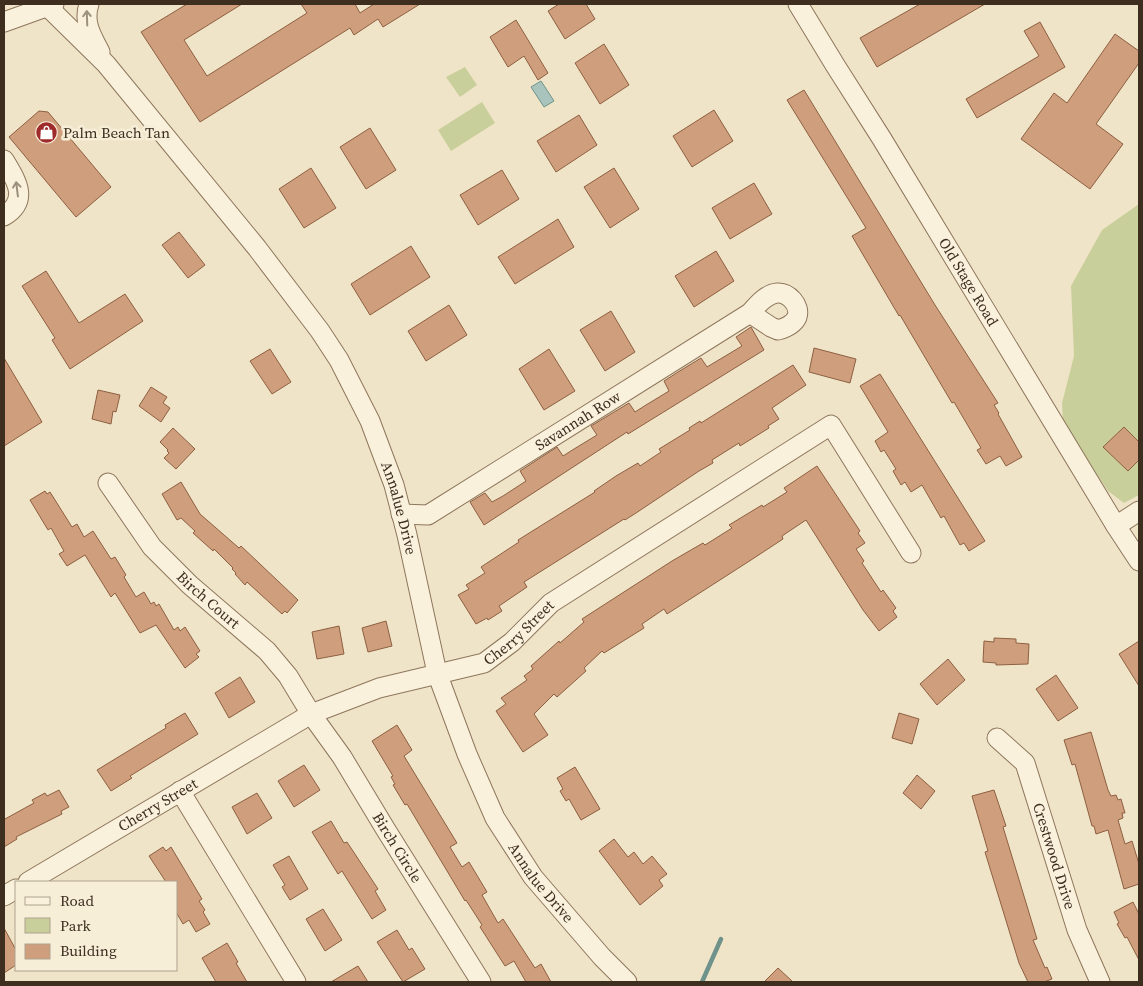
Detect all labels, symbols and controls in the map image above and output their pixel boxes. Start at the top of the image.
one-way arrow [83,11,92,27]
shop icon: Palm Beach Tan [35,121,59,145]
place label: Palm Beach Tan [63,122,170,143]
one-way arrow [12,182,22,198]
street label: Old Stage Road [934,233,1004,330]
street label: Savannah Row [531,385,625,455]
street label: Annalue Drive [376,458,422,557]
street label: Birch Court [172,566,245,633]
street label: Cherry Street [479,595,559,670]
street label: Cherry Street [114,773,201,836]
street label: Crestwood Drive [1028,800,1081,912]
street label: Birch Circle [368,808,428,887]
street label: Annalue Drive [504,838,579,927]
legend [15,881,178,971]
text: Road [60,890,94,911]
text: Park [60,915,92,936]
text: Building [60,940,117,961]

